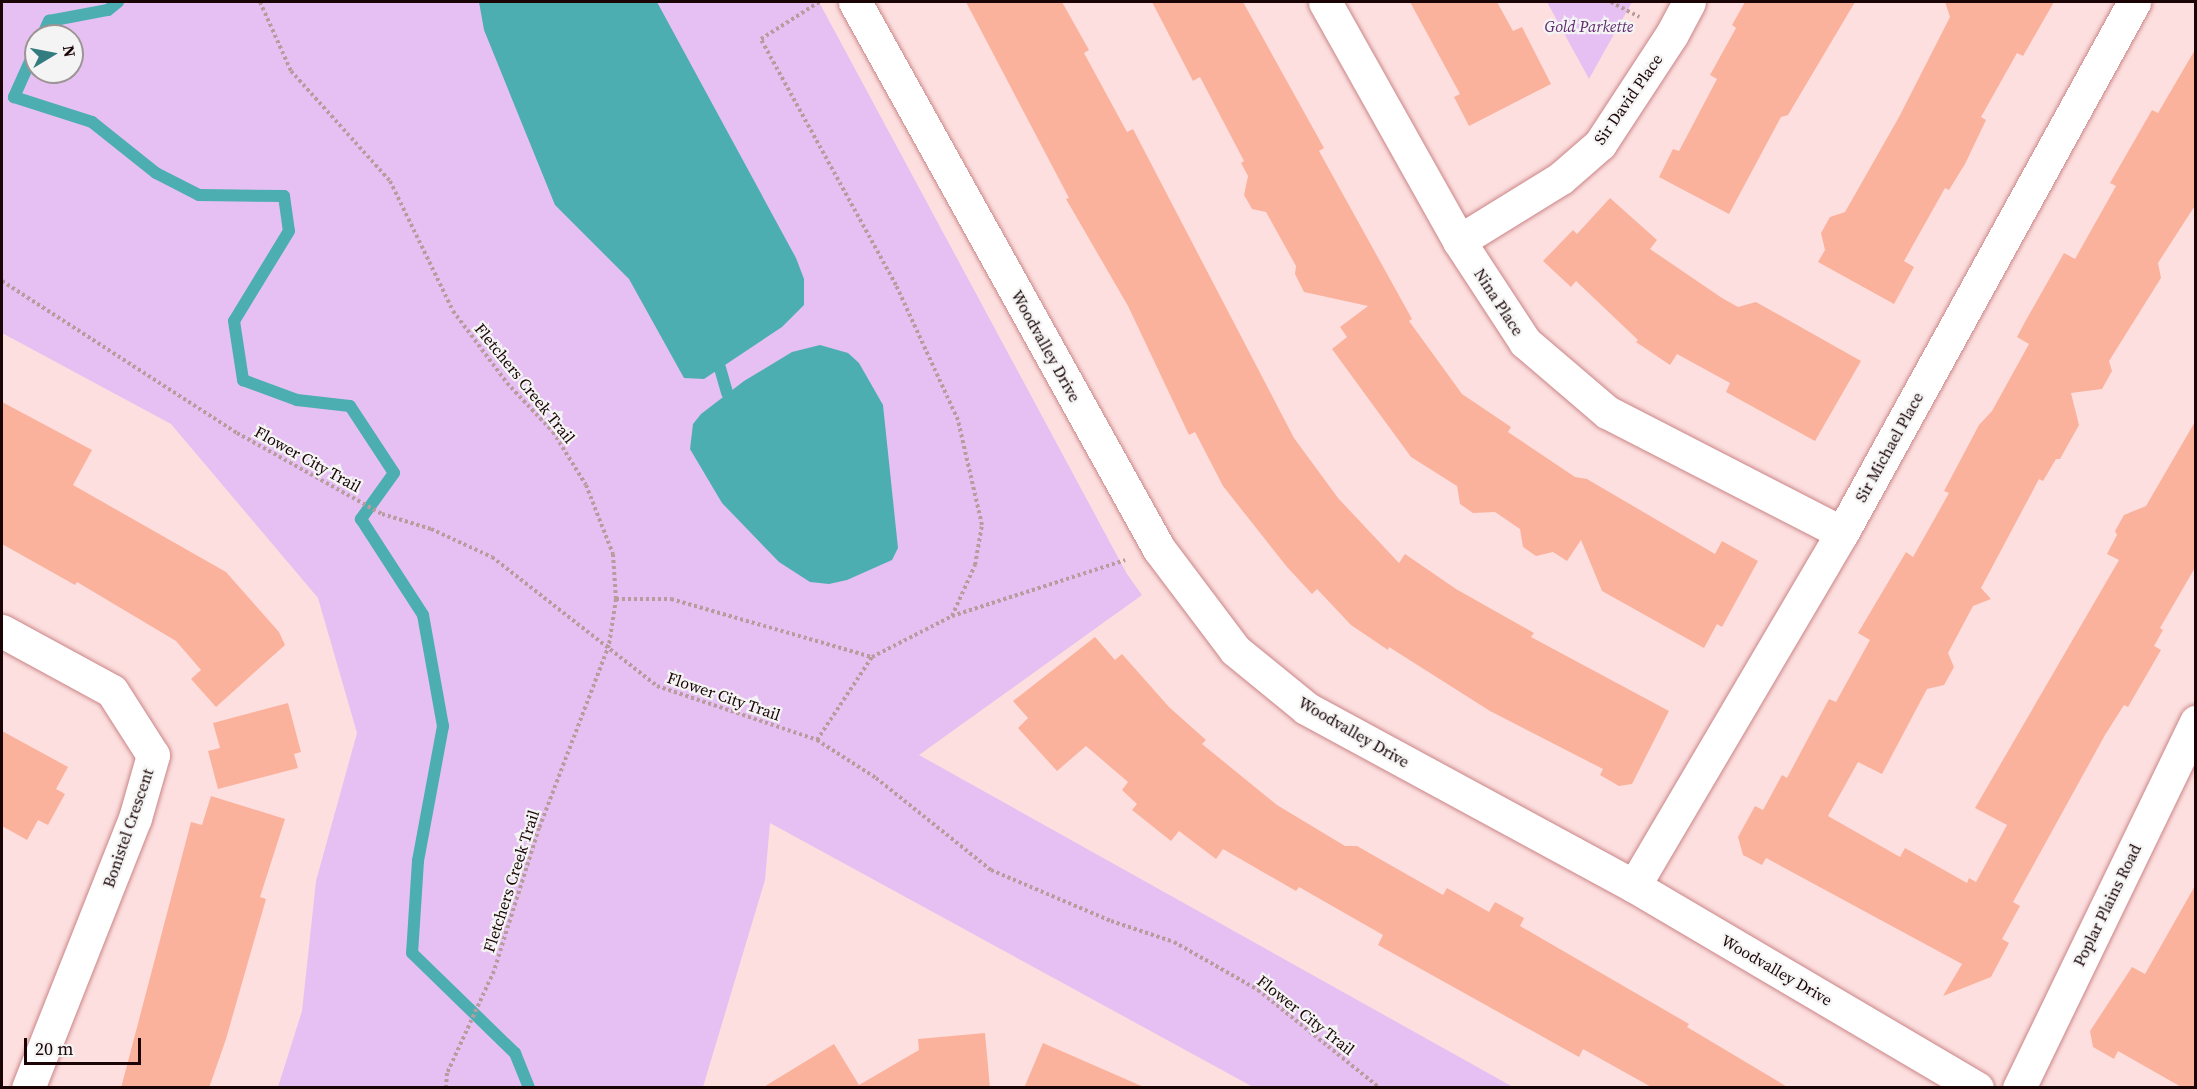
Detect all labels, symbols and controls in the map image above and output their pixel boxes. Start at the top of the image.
park label: Gold Parkette [1545,16,1633,36]
north arrow [24,24,84,84]
text: N [58,44,82,59]
street label: Sir David Place [1590,50,1666,148]
street label: Nina Place [1470,265,1528,339]
street label: Woodvalley Drive [1007,287,1085,405]
street label: Fletchers Creek Trail [471,319,579,447]
street label: Sir Michael Place [1851,389,1927,505]
street label: Flower City Trail [251,422,365,496]
street label: Flower City Trail [665,668,783,724]
street label: Woodvalley Drive [1295,693,1413,771]
street label: Bonistel Crescent [99,766,157,890]
street label: Fletchers Creek Trail [479,807,543,955]
street label: Poplar Plains Road [2069,841,2145,969]
street label: Woodvalley Drive [1718,931,1836,1009]
street label: Flower City Trail [1253,971,1359,1059]
scale bar [27,1026,144,1064]
text: 20 m [35,1036,73,1061]

